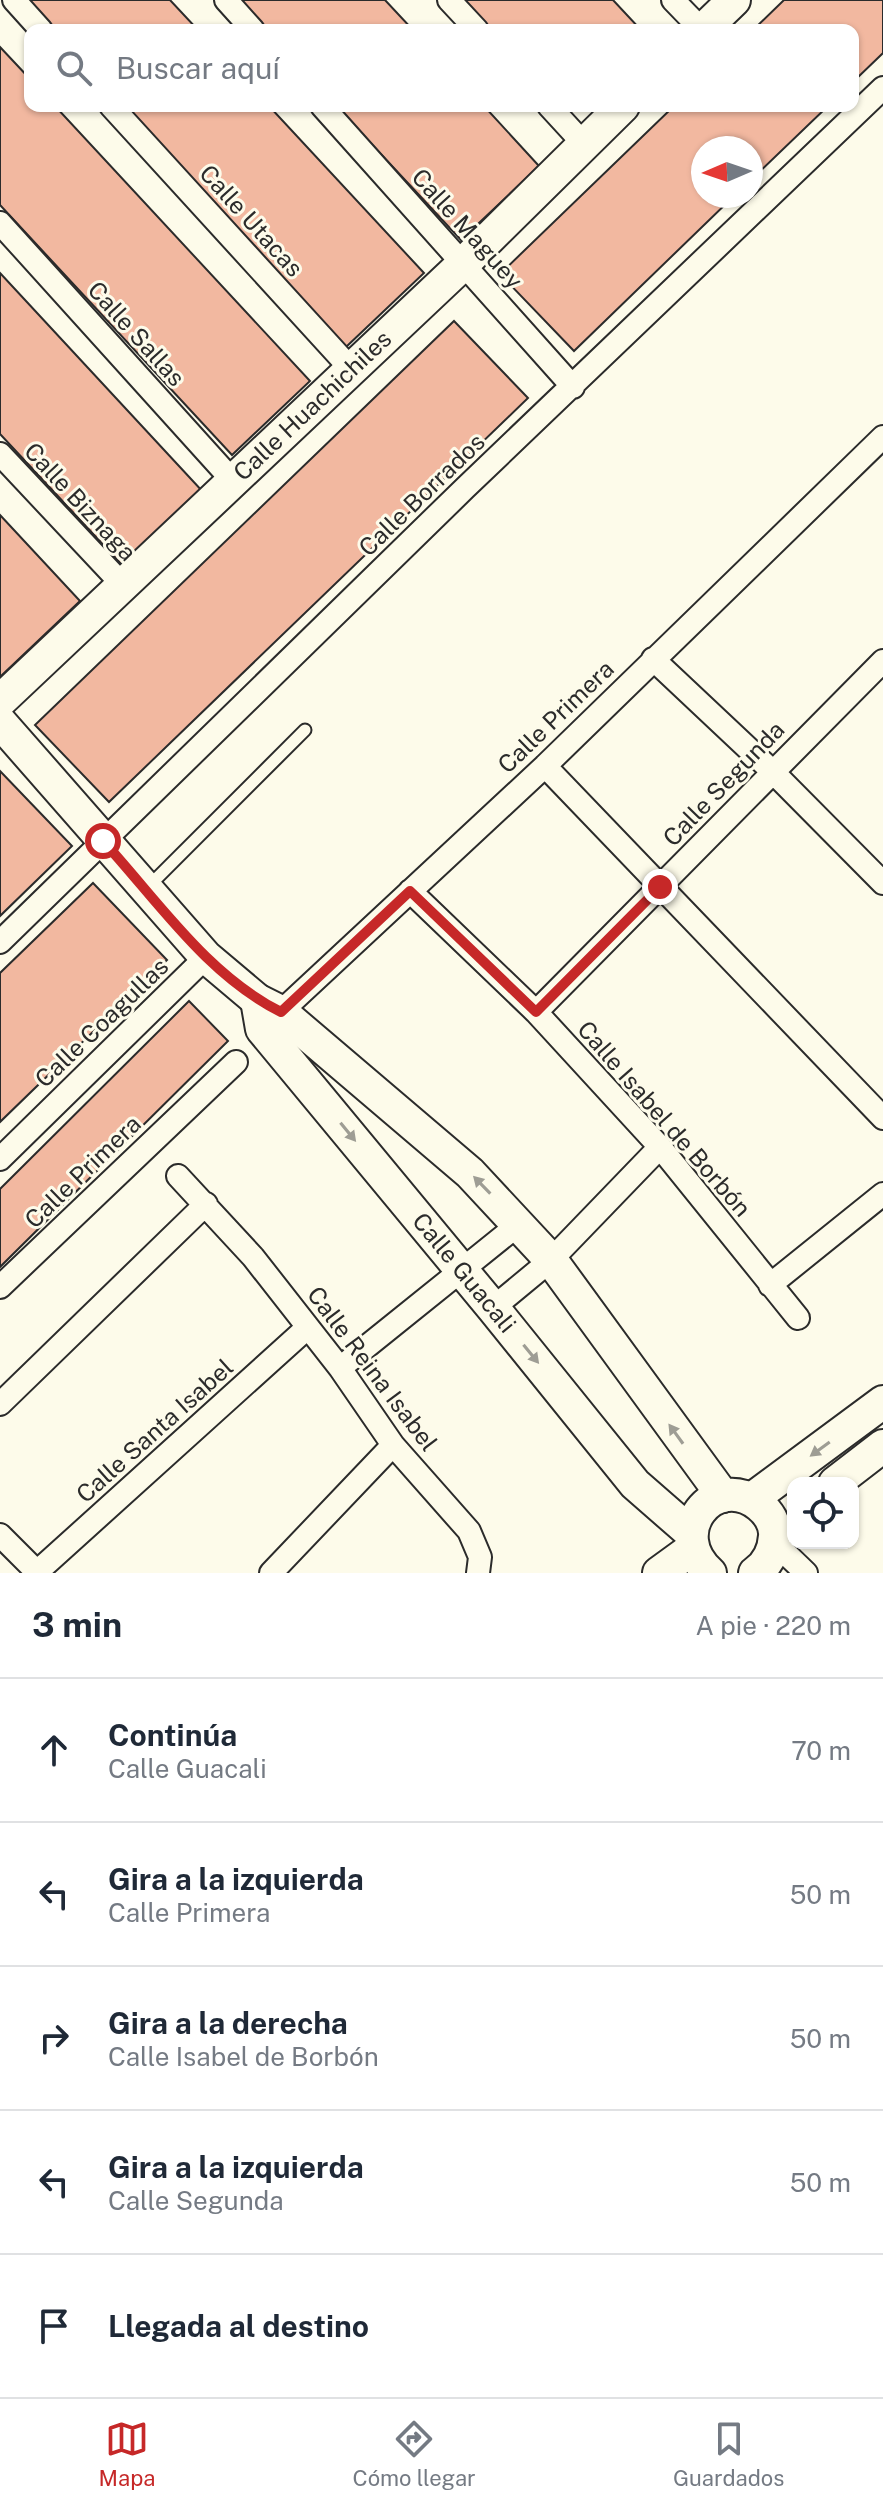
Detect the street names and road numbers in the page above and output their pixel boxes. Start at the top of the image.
street label: Calle Utacas [194,159,309,282]
street label: Calle Maguey [407,163,529,294]
street label: Calle Sallas [82,275,191,391]
street label: Calle Huachichiles [227,324,397,486]
street label: Calle Borrados [353,427,490,561]
street label: Calle Biznaga [19,437,142,566]
street label: Calle Primera [492,654,619,778]
street label: Calle Segunda [657,715,790,851]
street label: Calle Coagullas [29,952,174,1093]
street label: Calle Isabel de Borbón [572,1015,757,1222]
street label: Calle Primera [19,1109,146,1233]
street label: Calle Guacali [407,1207,522,1338]
street label: Calle Reina Isabel [302,1281,444,1456]
street label: Calle Santa Isabel [70,1353,238,1508]

